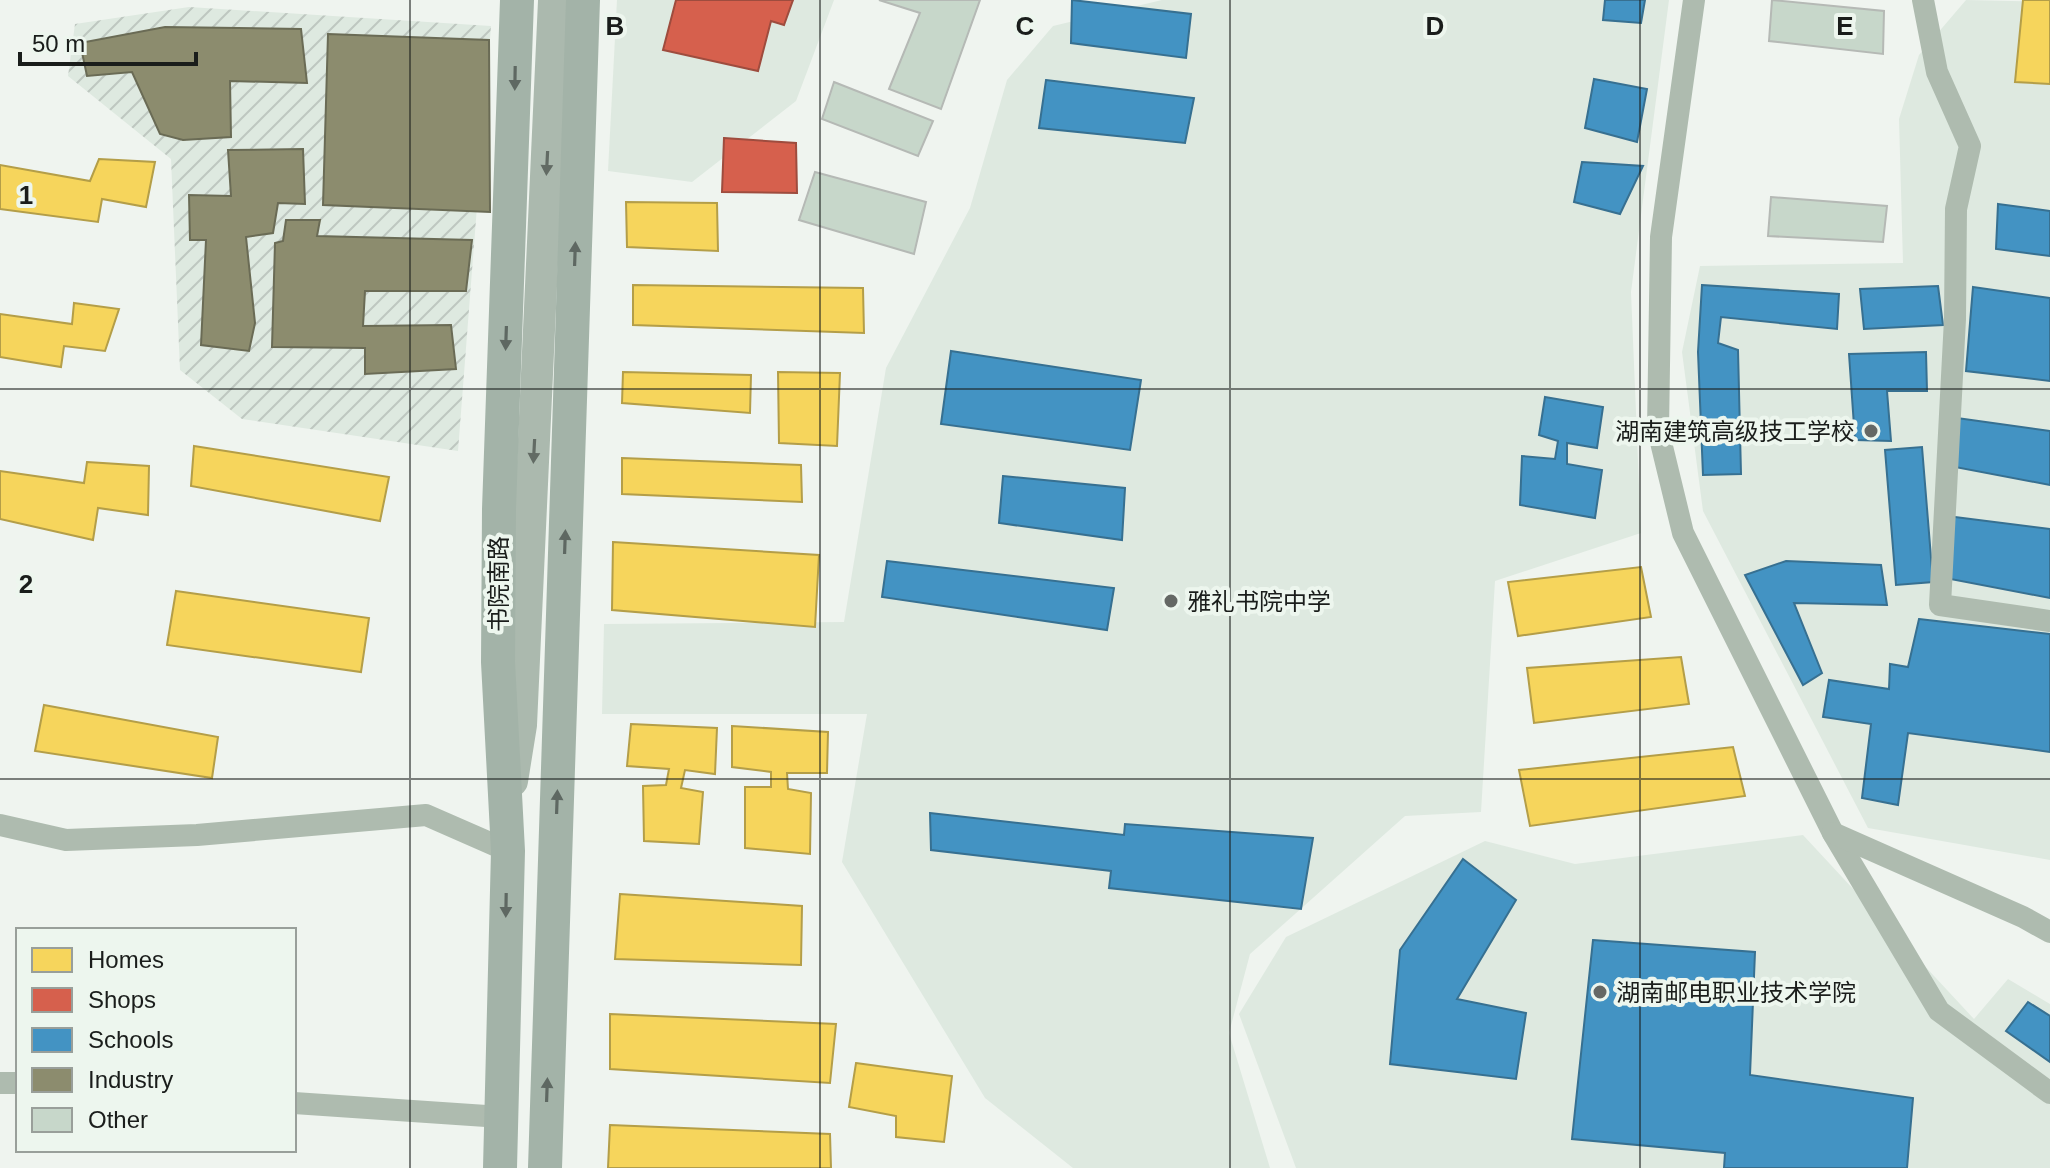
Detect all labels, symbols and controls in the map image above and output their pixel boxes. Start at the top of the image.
text: B [606,11,624,41]
text: C [1016,11,1035,41]
text: D [1426,11,1444,41]
text: E [1836,11,1854,41]
scale bar [20,16,196,66]
text: 50 m [32,30,85,57]
one-way arrow [509,66,521,91]
one-way arrow [540,151,553,176]
text: 1 [19,180,33,210]
one-way arrow [568,241,581,266]
one-way arrow [499,326,512,351]
place label: 湖南建筑高级技工学校 [1615,418,1855,445]
marker: 湖南建筑高级技工学校 [1862,422,1880,440]
one-way arrow [528,439,541,464]
one-way arrow [559,529,572,554]
street label: 书院南路 [485,536,512,632]
text: 2 [19,569,33,599]
place label: 雅礼书院中学 [1187,588,1331,615]
marker: 雅礼书院中学 [1162,592,1180,610]
one-way arrow [550,789,563,814]
one-way arrow [500,893,513,918]
legend [16,928,296,1152]
text: Homes [88,946,164,973]
place label: 湖南邮电职业技术学院 [1616,979,1856,1006]
marker: 湖南邮电职业技术学院 [1591,983,1609,1001]
text: Shops [88,986,156,1013]
text: Schools [88,1026,173,1053]
text: Industry [88,1066,173,1093]
one-way arrow [541,1077,554,1102]
text: Other [88,1106,148,1133]

